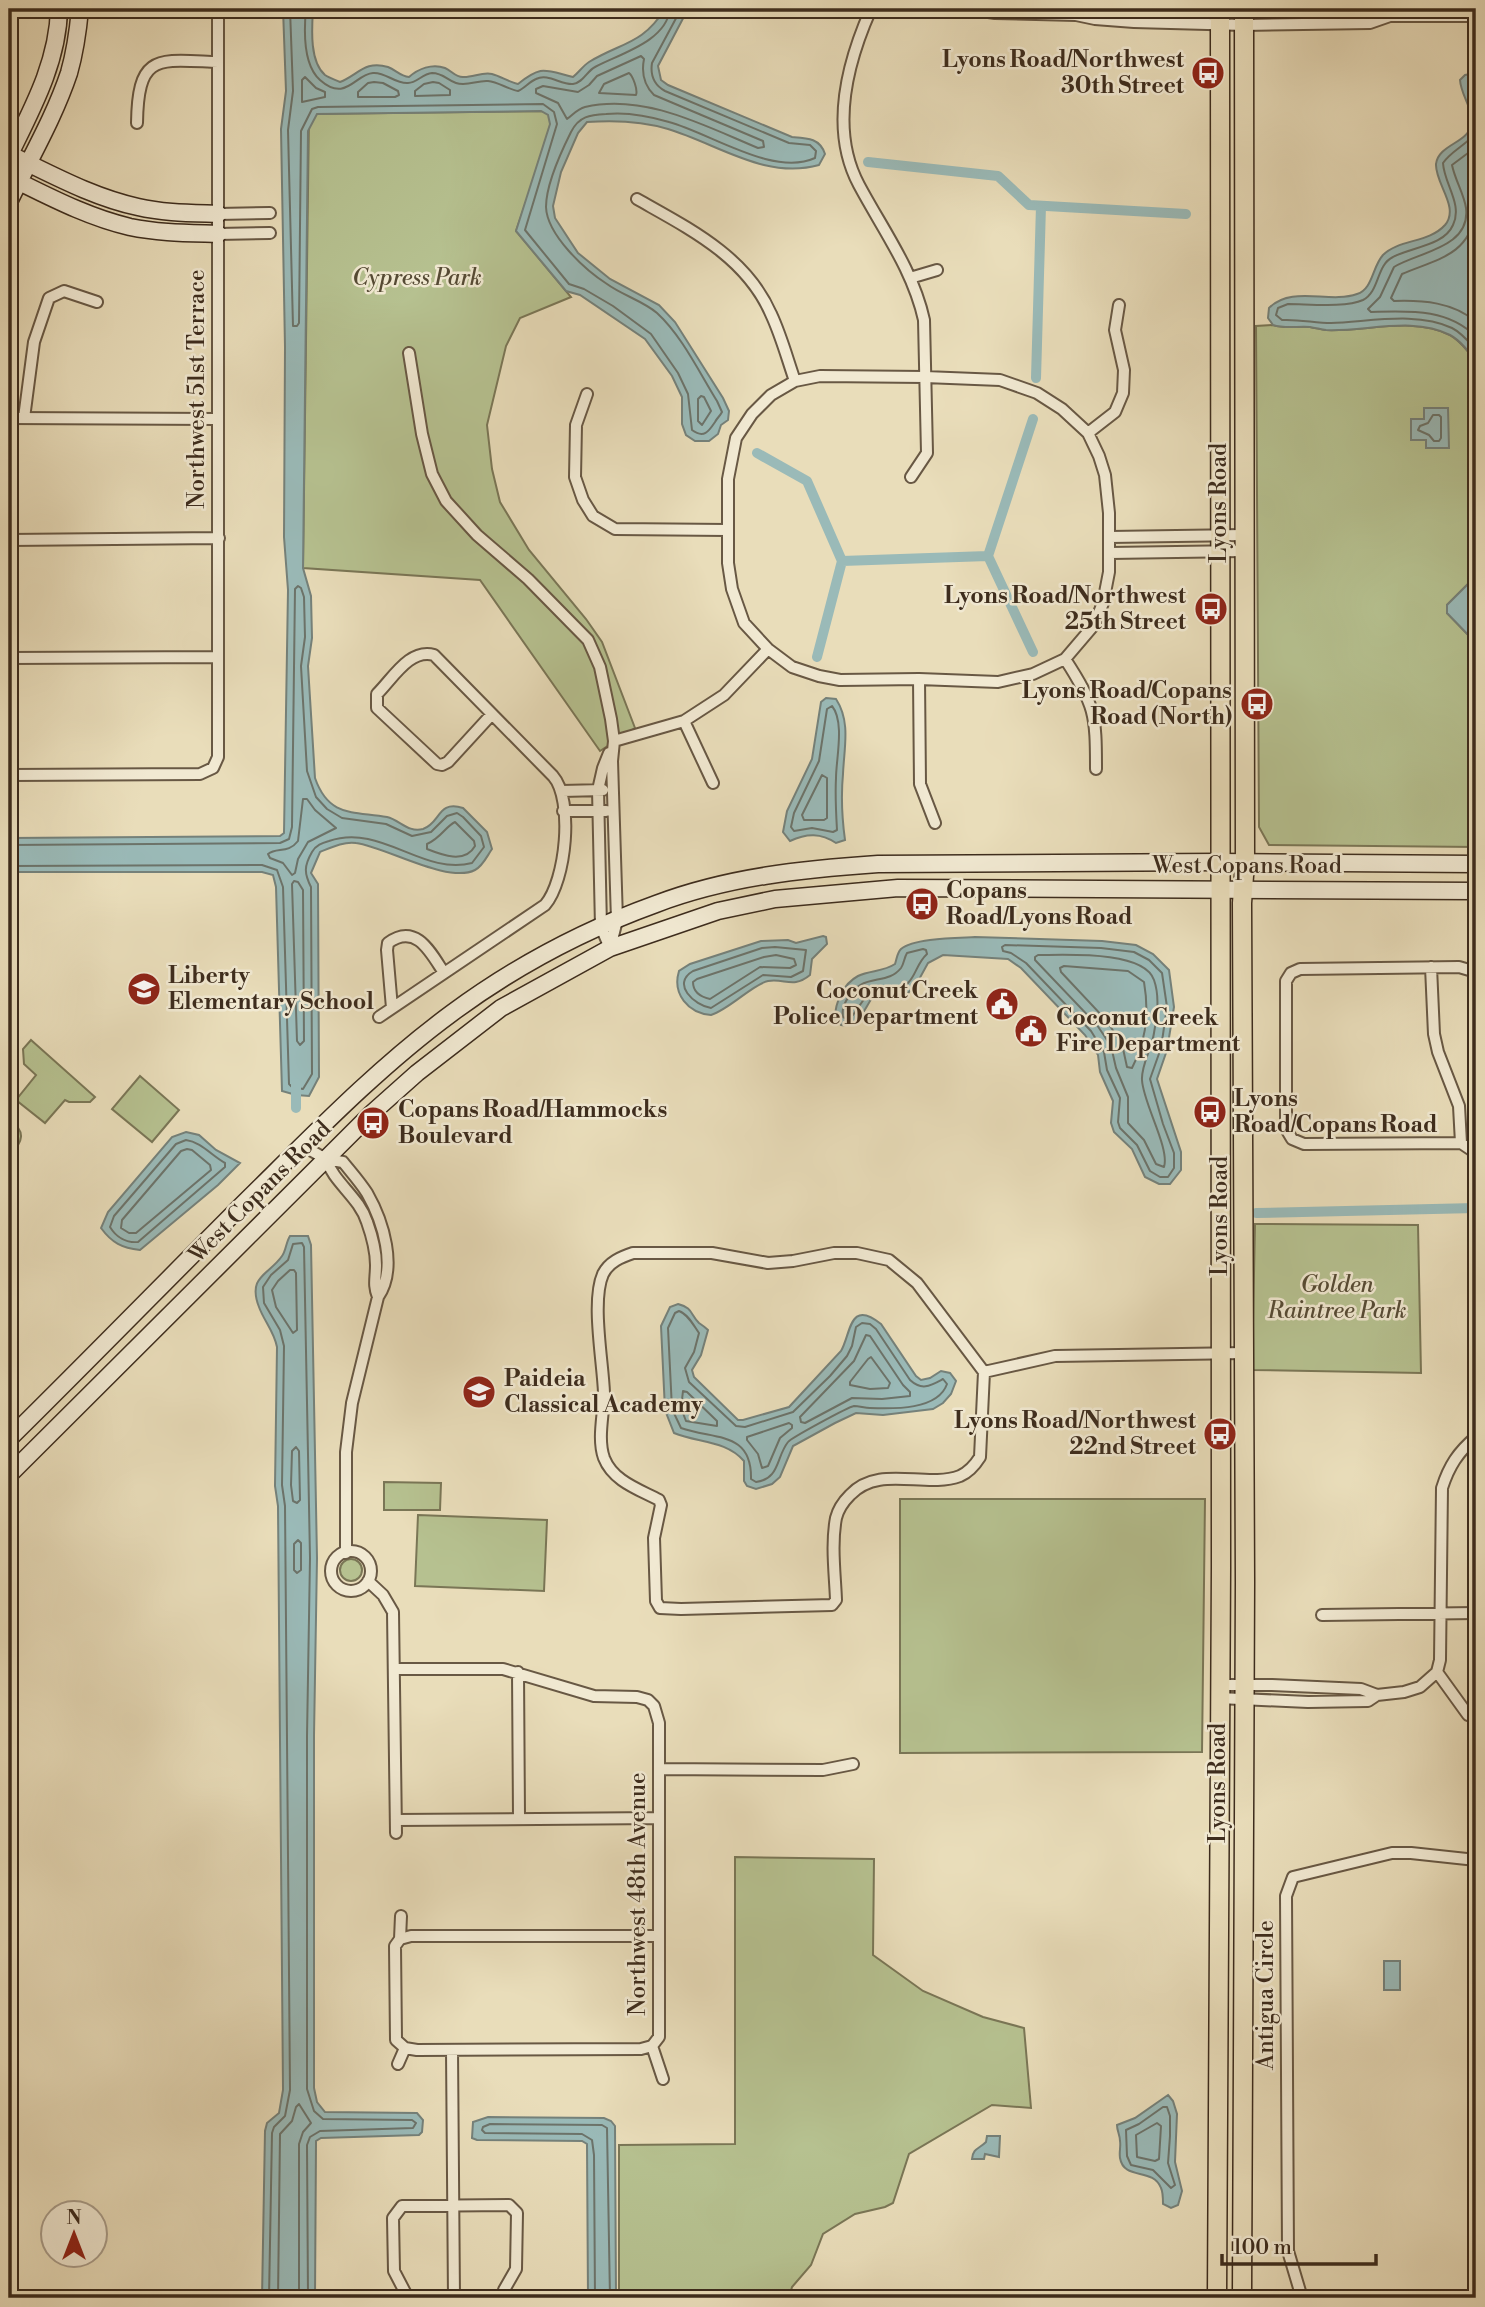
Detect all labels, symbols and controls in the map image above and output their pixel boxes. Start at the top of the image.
place label: Lyons Road/Northwest 30th Street [942,46,1185,100]
bus stop icon: Lyons Road/Northwest 30th Street [1189,54,1227,92]
park label: Cypress Park [352,264,482,292]
street label: Northwest 51st Terrace [183,269,211,509]
street label: Lyons Road [1205,443,1233,563]
place label: Lyons Road/Northwest 25th Street [944,582,1187,636]
bus stop icon: Lyons Road/Northwest 25th Street [1192,590,1230,628]
place label: Lyons Road/Copans Road (North) [1022,677,1232,731]
bus stop icon: Lyons Road/Copans Road (North) [1238,685,1276,723]
street label: West Copans Road [1151,852,1342,880]
place label: Copans Road/Lyons Road [946,877,1133,931]
bus stop icon: Copans Road/Lyons Road [903,885,941,923]
place label: Liberty Elementary School [168,962,374,1016]
school or university icon: Liberty Elementary School [125,970,163,1008]
place label: Coconut Creek Police Department [773,977,979,1031]
public building icon: Coconut Creek Police Department [983,985,1021,1023]
place label: Coconut Creek Fire Department [1056,1004,1241,1058]
public building icon: Coconut Creek Fire Department [1012,1012,1050,1050]
place label: Lyons Road/Copans Road [1234,1085,1438,1139]
bus stop icon: Lyons Road/Copans Road [1191,1093,1229,1131]
place label: Copans Road/Hammocks Boulevard [398,1096,668,1150]
bus stop icon: Copans Road/Hammocks Boulevard [354,1104,392,1142]
street label: West Copans Road [182,1115,337,1270]
street label: Lyons Road [1206,1156,1234,1276]
park label: Golden Raintree Park [1266,1271,1407,1325]
place label: Paideia Classical Academy [504,1365,703,1419]
school or university icon: Paideia Classical Academy [460,1373,498,1411]
place label: Lyons Road/Northwest 22nd Street [954,1407,1197,1461]
bus stop icon: Lyons Road/Northwest 22nd Street [1201,1415,1239,1453]
street label: Lyons Road [1204,1723,1232,1843]
street label: Northwest 48th Avenue [624,1772,652,2016]
street label: Antigua Circle [1252,1920,1280,2071]
north arrow [38,2198,108,2268]
text: N [66,2206,82,2230]
scale bar [1222,2223,1376,2267]
text: 100 m [1233,2235,1292,2261]

